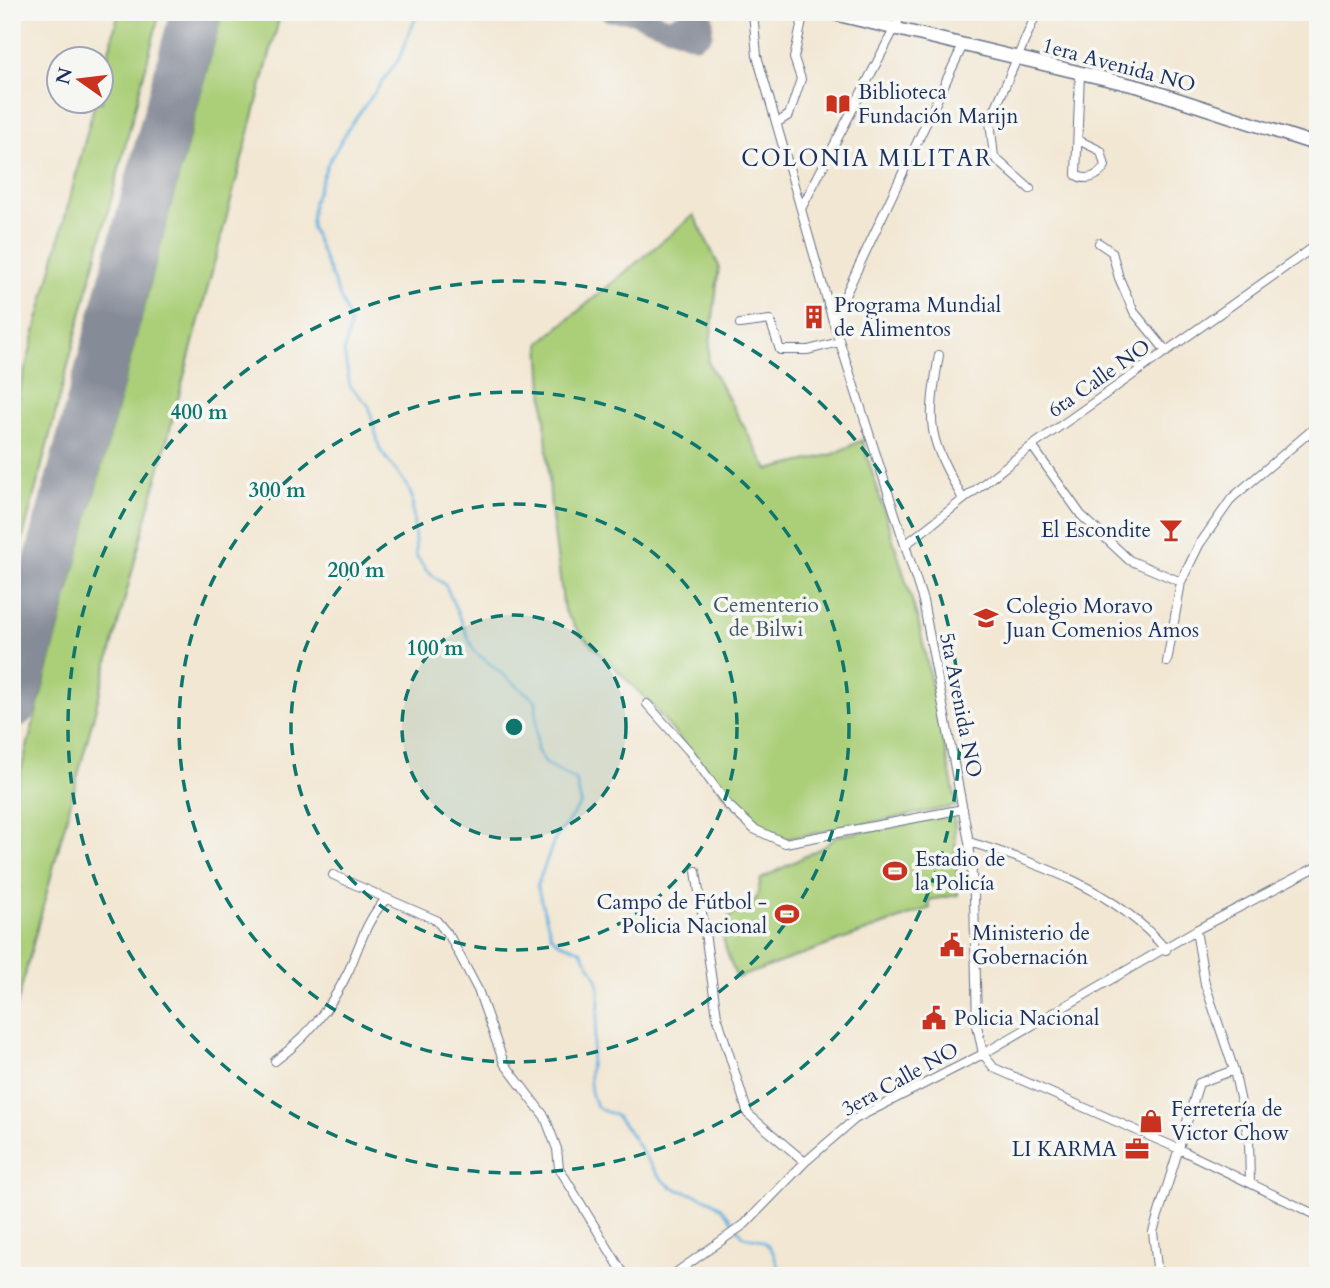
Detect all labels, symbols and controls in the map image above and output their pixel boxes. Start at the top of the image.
street label: 1era Avenida NO [1039,31,1199,100]
north arrow [46,46,116,116]
text: N [50,64,79,87]
place label: Biblioteca Fundación Marijn [858,78,1018,131]
library icon: Biblioteca Fundación Marijn [824,90,852,118]
district label: COLONIA MILITAR [741,143,993,174]
place label: Programa Mundial de Alimentos [834,291,1001,344]
building icon: Programa Mundial de Alimentos [800,303,828,331]
street label: 6ta Calle NO [1042,332,1156,424]
text: 400 m [170,398,228,427]
text: 300 m [248,476,306,505]
place label: El Escondite [1041,516,1151,545]
bar icon: El Escondite [1157,516,1185,544]
text: 200 m [327,556,385,585]
park label: Cementerio de Bilwi [713,591,819,644]
place label: Colegio Moravo Juan Comenios Amos [1003,592,1199,645]
school or university icon: Colegio Moravo Juan Comenios Amos [972,604,1000,632]
street label: 5ta Avenida NO [932,630,989,780]
text: 100 m [406,634,464,663]
centre of rings [502,715,526,739]
place label: Estadio de la Policía [915,845,1005,898]
sports icon: Estadio de la Policía [881,857,909,885]
place label: Campo de Fútbol - Policia Nacional [597,888,767,941]
sports icon: Campo de Fútbol - Policia Nacional [773,900,801,928]
place label: Ministerio de Gobernación [972,919,1090,972]
public building icon: Ministerio de Gobernación [938,931,966,959]
public building icon: Policia Nacional [920,1004,948,1032]
place label: Policia Nacional [954,1004,1099,1033]
street label: 3era Calle NO [836,1035,964,1124]
place label: Ferretería de Victor Chow [1171,1095,1289,1148]
shop icon: Ferretería de Victor Chow [1137,1107,1165,1135]
place label: LI KARMA [1012,1135,1117,1164]
office icon: LI KARMA [1123,1135,1151,1163]

